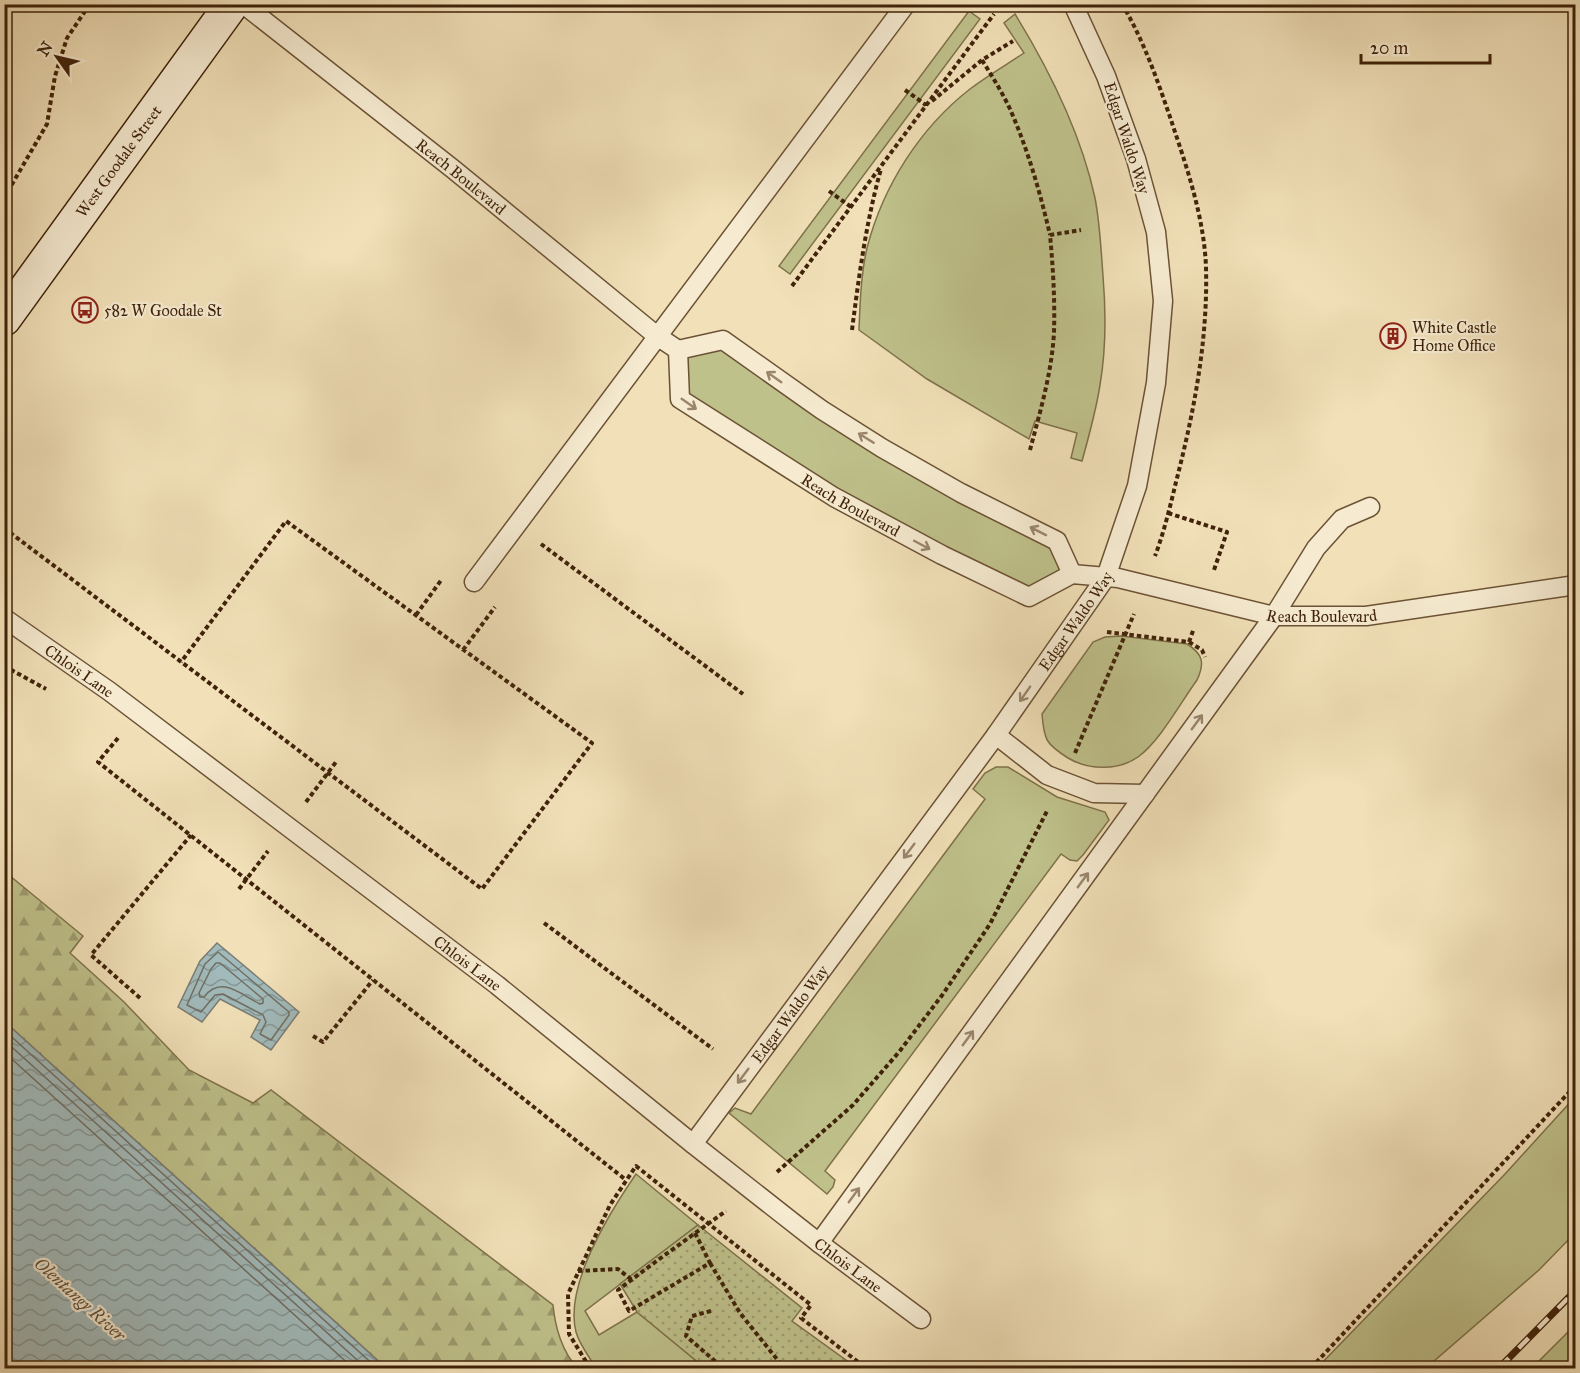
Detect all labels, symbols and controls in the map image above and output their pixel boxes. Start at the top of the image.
north arrow [27,27,87,87]
scale bar [1361,27,1490,65]
text: 20 m [1370,37,1408,59]
text: N [33,38,57,60]
street label: Edgar Waldo Way [1099,80,1154,197]
street label: West Goodale Street [72,101,165,221]
street label: Reach Boulevard [412,134,510,218]
bus stop icon: 582 W Goodale St [70,295,100,325]
place label: 582 W Goodale St [104,301,222,320]
place label: White Castle Home Office [1412,318,1497,355]
building icon: White Castle Home Office [1378,321,1408,351]
one-way arrow [767,370,783,383]
one-way arrow [680,398,696,410]
one-way arrow [858,432,875,444]
street label: Reach Boulevard [798,469,903,540]
one-way arrow [1029,524,1047,536]
one-way arrow [913,540,931,551]
street label: Edgar Waldo Way [1034,569,1117,674]
street label: Reach Boulevard [1265,605,1378,626]
street label: Chlois Lane [41,640,118,701]
one-way arrow [1019,685,1031,702]
one-way arrow [1191,714,1203,730]
one-way arrow [903,843,916,859]
one-way arrow [1076,872,1089,888]
street label: Chlois Lane [430,931,506,995]
street label: Edgar Waldo Way [747,961,832,1066]
one-way arrow [962,1030,974,1046]
one-way arrow [737,1067,750,1083]
one-way arrow [848,1188,860,1204]
street label: Chlois Lane [811,1233,886,1297]
water label: Olentangy River [30,1252,131,1347]

